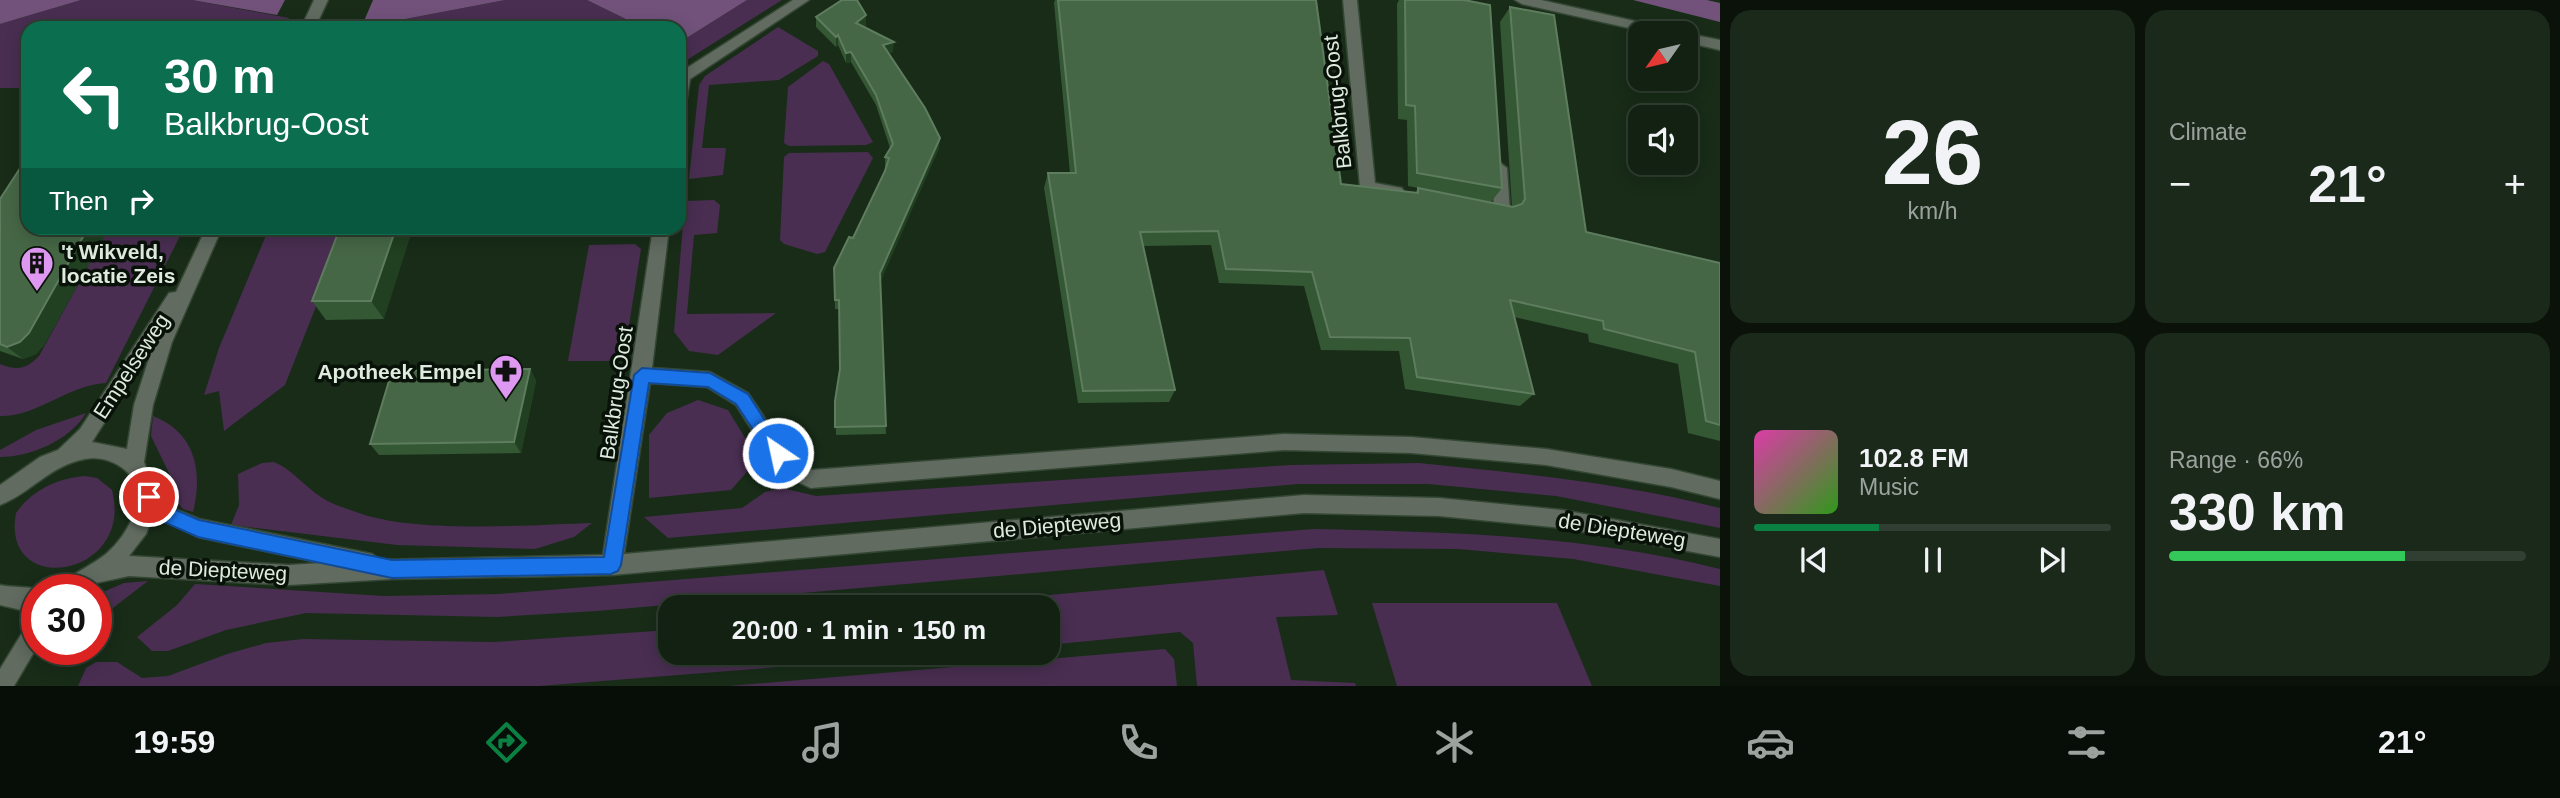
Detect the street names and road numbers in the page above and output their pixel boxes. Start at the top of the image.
street label: Balkbrug-Oost [1319,34,1355,170]
street label: Empelseweg [89,309,173,423]
street label: Balkbrug-Oost [595,325,637,461]
street label: de Diepteweg [992,508,1122,542]
street label: de Diepteweg [1557,509,1687,551]
street label: de Diepteweg [158,555,288,585]

